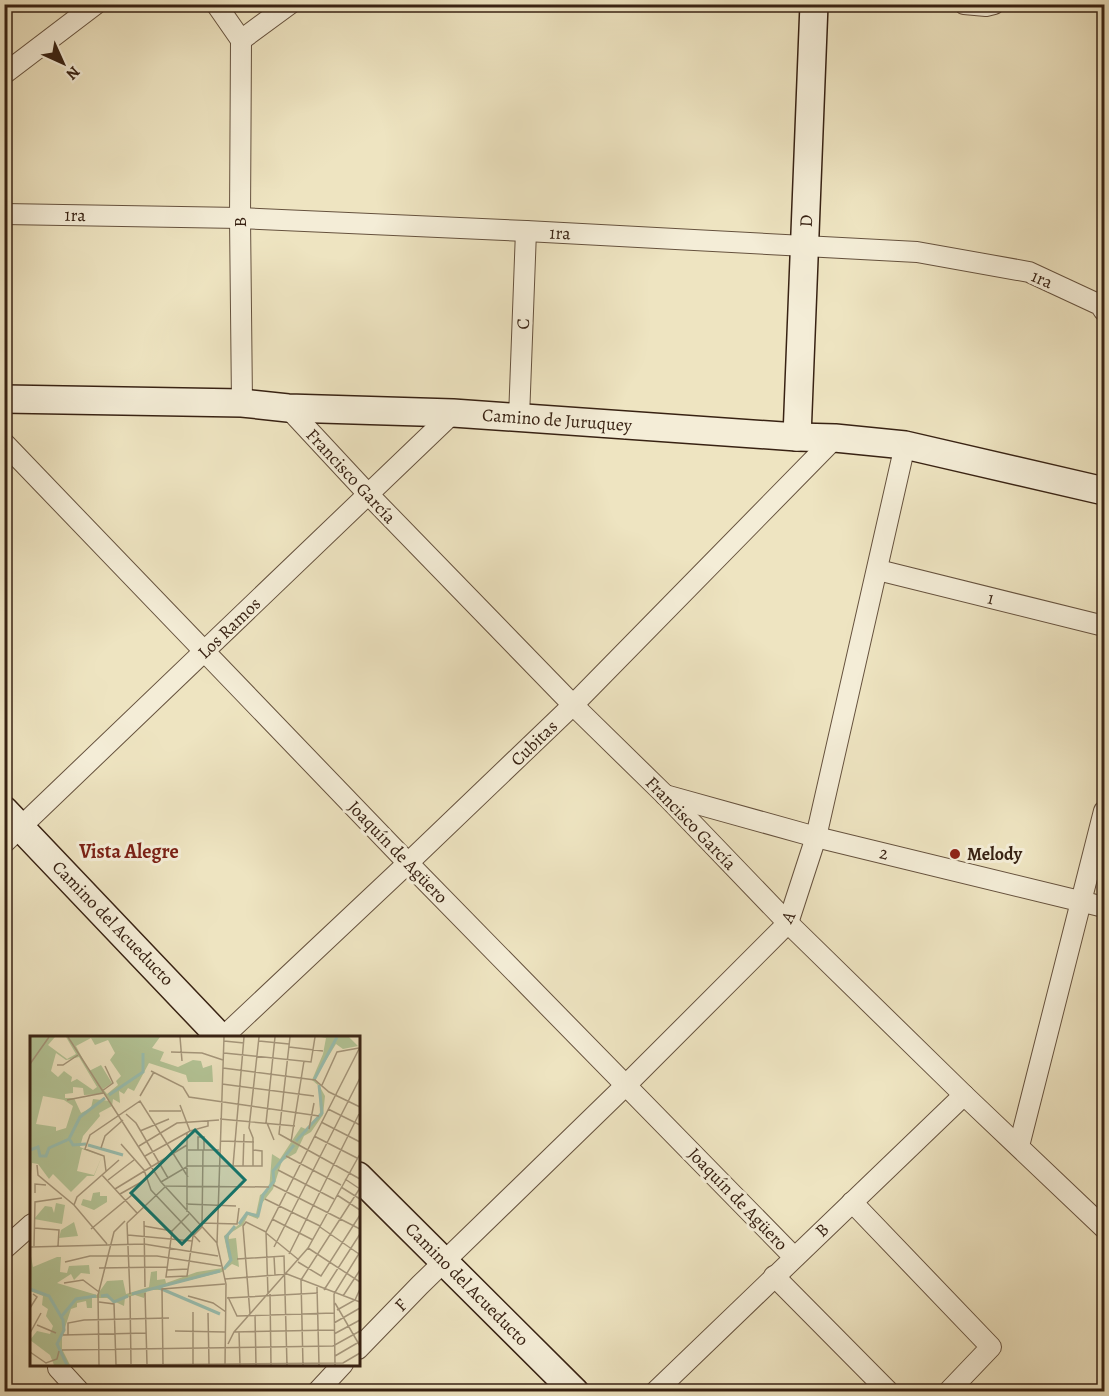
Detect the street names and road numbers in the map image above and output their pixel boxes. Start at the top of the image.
street label: 1ra [64,203,86,227]
street label: D [794,214,818,228]
street label: B [228,217,252,227]
street label: 1ra [549,220,572,246]
street label: 1ra [1028,264,1057,294]
street label: C [511,318,535,330]
street label: Camino de Juruquey [481,403,634,437]
street label: Francisco García [301,423,402,529]
street label: 1 [985,586,997,610]
street label: Los Ramos [192,592,266,664]
street label: Cubitas [505,715,563,771]
street label: Francisco García [640,771,742,876]
street label: Joaquín de Agüero [343,795,453,909]
street label: 2 [877,840,891,866]
street label: Camino del Acueducto [47,855,179,991]
street label: A [774,906,801,928]
street label: Joaquín de Agüero [683,1142,793,1256]
street label: Camino del Acueducto [400,1217,534,1351]
street label: B [810,1218,834,1242]
street label: F [389,1293,413,1317]

